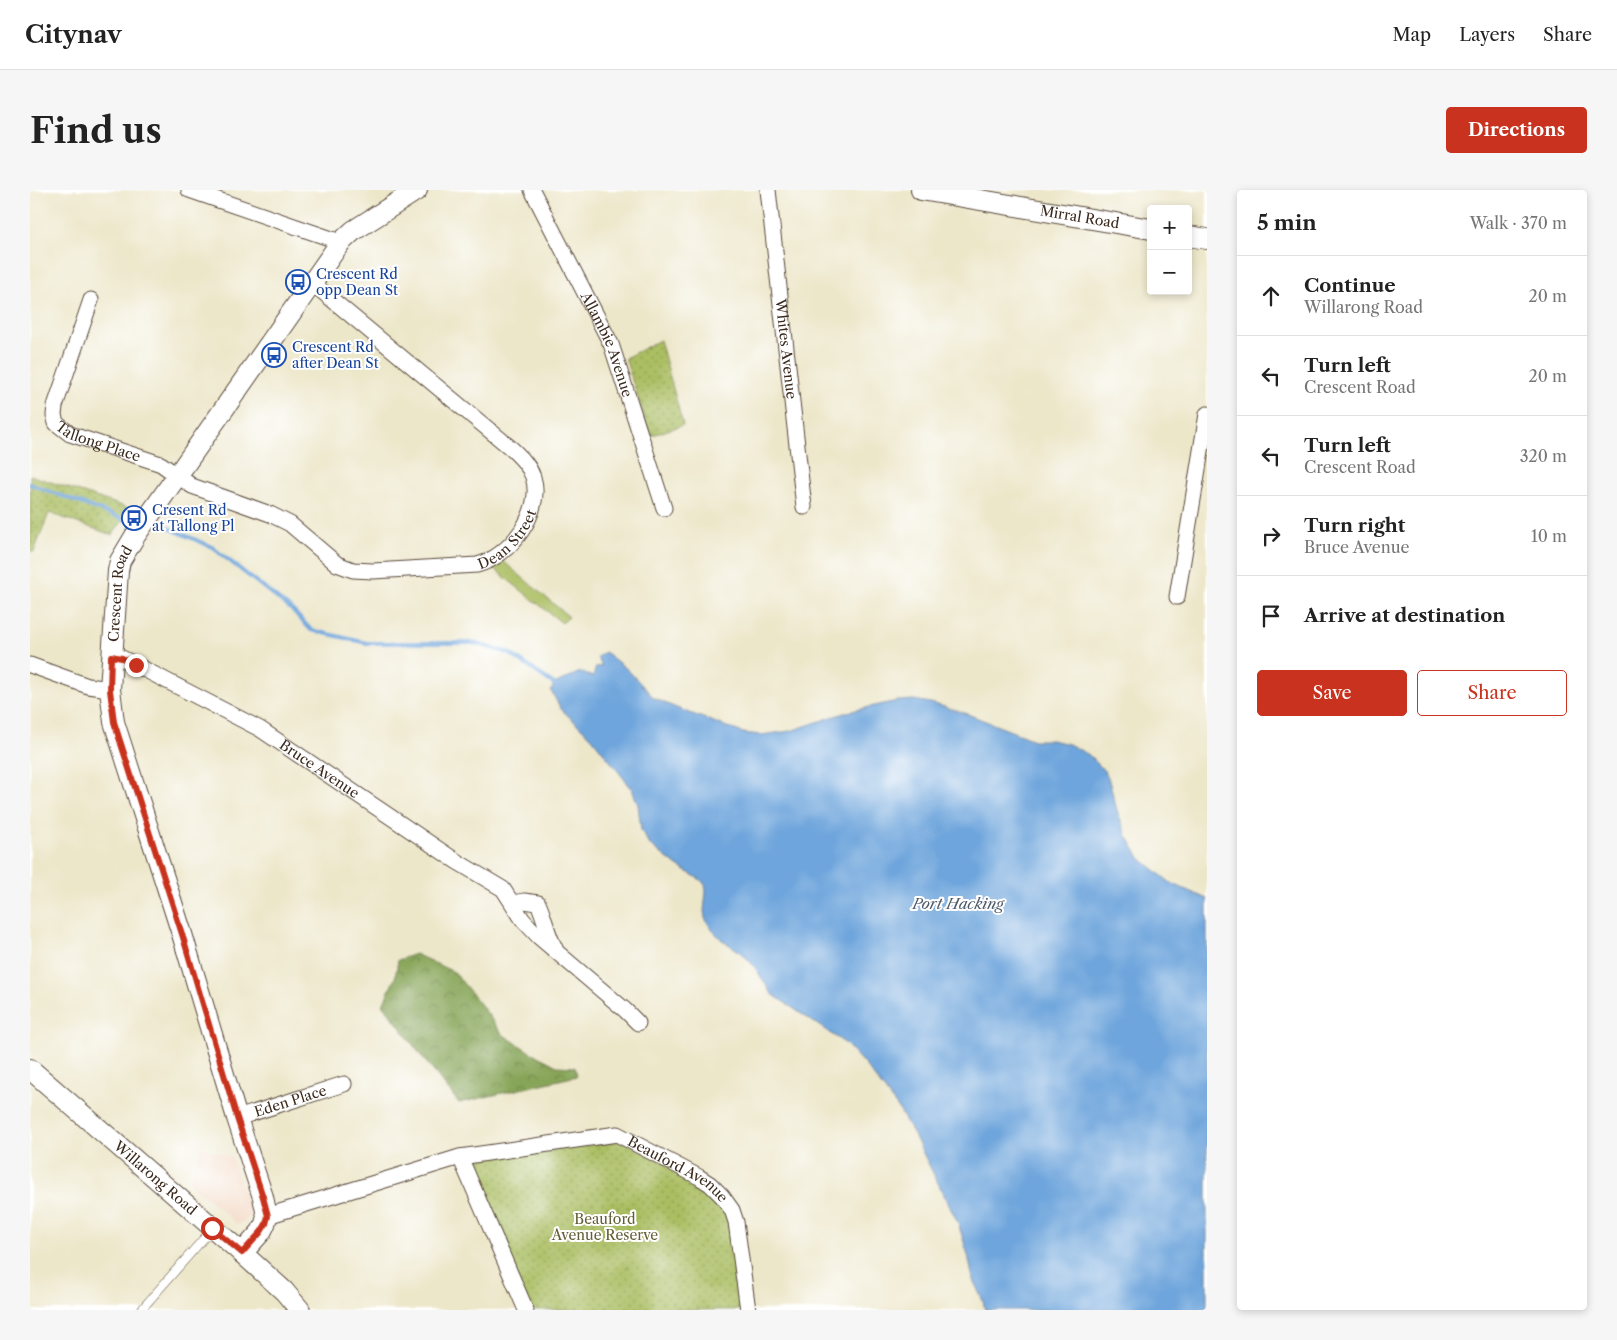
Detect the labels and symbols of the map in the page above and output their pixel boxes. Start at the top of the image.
street label: Mirral Road [1039,201,1121,233]
place label: Crescent Rd opp Dean St [316,265,398,299]
bus stop icon: Crescent Rd opp Dean St [285,269,311,295]
street label: Allambie Avenue [576,288,637,400]
street label: Whites Avenue [771,297,801,400]
place label: Crescent Rd after Dean St [292,338,379,372]
bus stop icon: Crescent Rd after Dean St [261,342,287,368]
street label: Tallong Place [52,417,143,466]
place label: Cresent Rd at Tallong Pl [152,501,234,535]
bus stop icon: Cresent Rd at Tallong Pl [121,505,147,531]
street label: Dean Street [475,507,540,573]
street label: Crescent Road [104,542,136,643]
route end [125,654,148,677]
street label: Bruce Avenue [276,736,363,802]
water label: Port Hacking [912,894,1005,913]
street label: Eden Place [252,1081,329,1121]
street label: Beauford Avenue [625,1132,732,1205]
street label: Willarong Road [109,1136,201,1219]
park label: Beauford Avenue Reserve [551,1210,658,1244]
route start [201,1217,224,1240]

